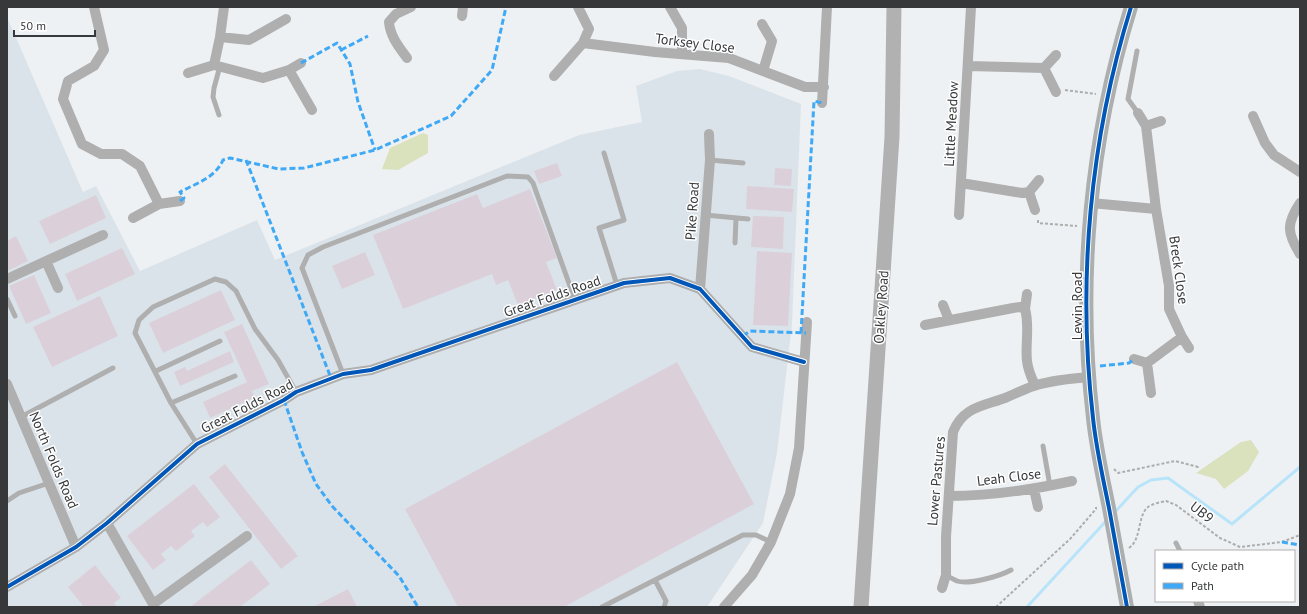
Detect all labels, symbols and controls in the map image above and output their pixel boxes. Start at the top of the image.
scale bar [14,12,95,38]
text: 50 m [20,18,46,33]
street label: Torksey Close [654,29,736,57]
street label: Little Meadow [940,80,962,167]
street label: Pike Road [681,181,703,241]
street label: Breck Close [1165,235,1193,305]
street label: Oakley Road [869,270,893,344]
street label: Great Folds Road [501,271,603,321]
street label: Lewin Road [1068,272,1086,340]
street label: Great Folds Road [198,375,296,437]
street label: North Folds Road [25,409,83,511]
street label: Lower Pastures [923,435,949,526]
street label: Leah Close [976,464,1042,490]
street label: UB9 [1187,497,1217,527]
legend [1155,550,1295,602]
text: Cycle path [1191,558,1244,573]
text: Path [1191,578,1214,593]

